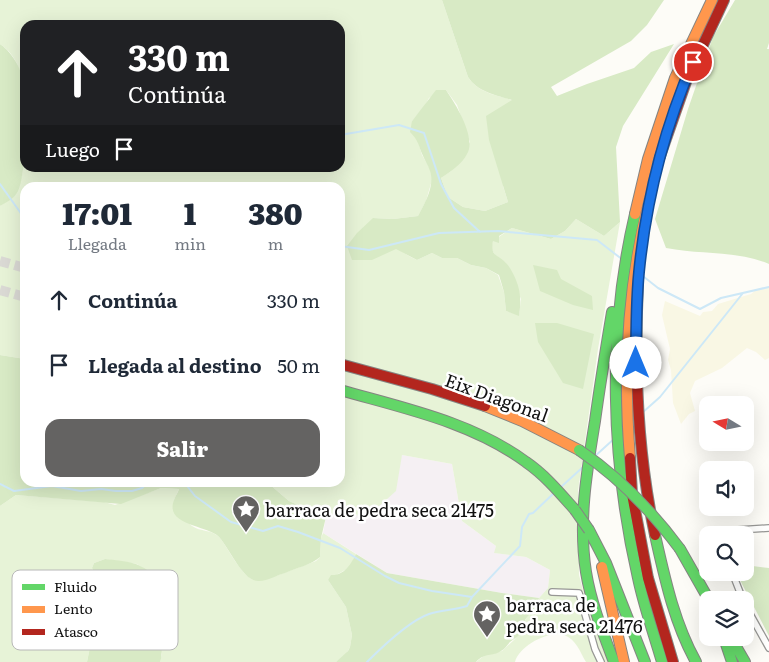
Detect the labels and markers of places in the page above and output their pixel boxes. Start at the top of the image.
pin [672,41,714,83]
place icon: barraca de pedra seca 21475 [231,494,261,533]
place label: barraca de pedra seca 21475 [265,496,494,523]
place label: barraca de pedra seca 21476 [506,591,643,639]
place icon: barraca de pedra seca 21476 [472,599,502,638]

